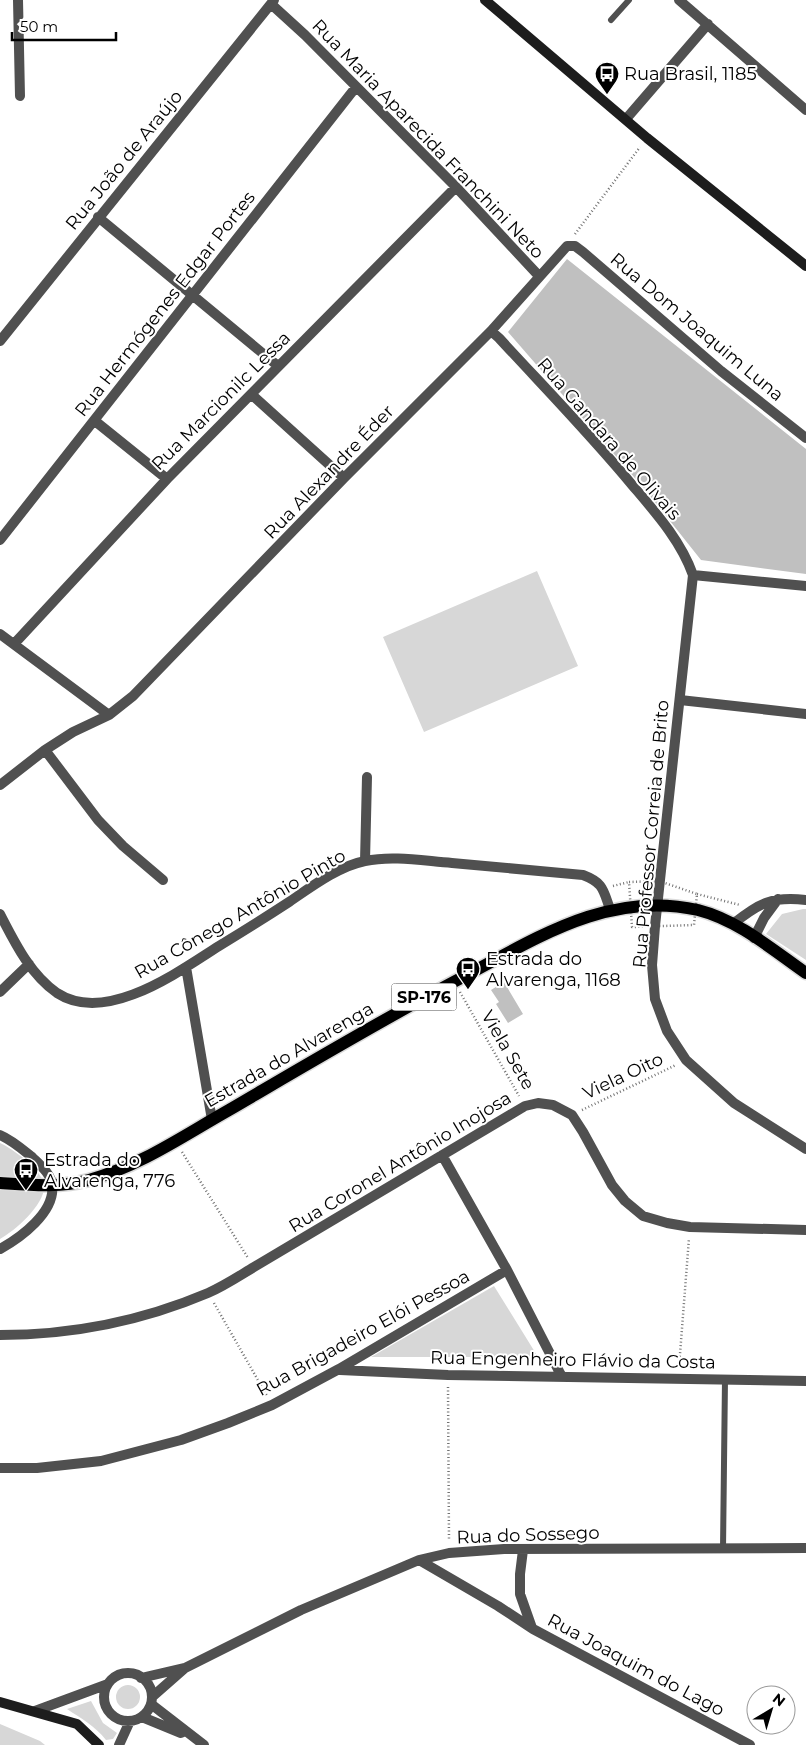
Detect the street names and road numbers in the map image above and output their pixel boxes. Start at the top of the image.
street label: Rua Maria Aparecida Franchini Neto [307,15,549,263]
street label: Rua João de Araújo [61,86,187,234]
street label: Rua Hermógenes Edgar Portes [70,187,260,421]
street label: Rua Dom Joaquim Luna [606,248,788,406]
street label: Rua Marcionilc Lessa [147,327,295,475]
street label: Rua Gandara de Olivais [532,353,686,525]
street label: Rua Alexandre Éder [259,400,399,544]
street label: Rua Professor Correia de Brito [628,699,674,969]
street label: Rua Cônego Antônio Pinto [131,844,349,984]
road number: SP-176 [392,984,456,1010]
street label: Estrada do Alvarenga [201,998,377,1112]
street label: Viela Sete [476,1006,540,1094]
street label: Viela Oito [579,1048,667,1104]
street label: Rua Coronel Antônio Inojosa [285,1087,515,1237]
street label: Rua Brigadeiro Elói Pessoa [252,1265,474,1401]
street label: Rua Engenheiro Flávio da Costa [430,1347,716,1373]
street label: Rua do Sossego [456,1522,600,1548]
street label: Rua Joaquim do Lago [544,1609,728,1721]

